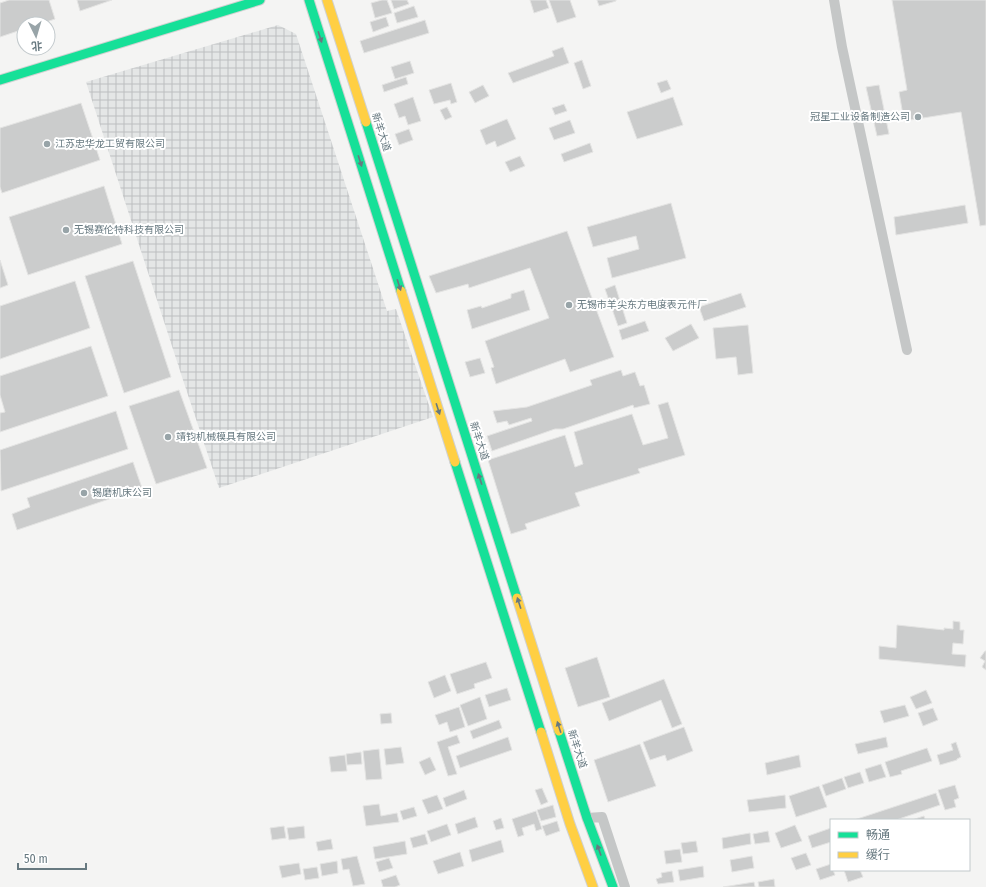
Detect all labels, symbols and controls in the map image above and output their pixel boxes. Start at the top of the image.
north arrow [16,16,56,56]
one-way arrow [318,32,324,44]
text: 北 [31,39,43,52]
street label: 新羊大道 [369,111,393,153]
place label: 冠星工业设备制造公司 [810,111,910,123]
marker: 冠星工业设备制造公司 [913,112,923,122]
place label: 江苏忠华龙工贸有限公司 [55,138,165,150]
marker: 江苏忠华龙工贸有限公司 [42,139,52,149]
one-way arrow [357,155,363,167]
place label: 无锡赛伦特科技有限公司 [74,224,184,236]
marker: 无锡赛伦特科技有限公司 [61,225,71,235]
one-way arrow [396,279,402,291]
place label: 无锡市羊尖东方电度表元件厂 [577,299,707,311]
marker: 无锡市羊尖东方电度表元件厂 [564,300,574,310]
one-way arrow [436,403,442,415]
street label: 新羊大道 [467,420,491,462]
place label: 靖钧机械模具有限公司 [176,431,276,443]
marker: 靖钧机械模具有限公司 [163,432,173,442]
one-way arrow [477,473,483,485]
place label: 锡磨机床公司 [92,487,152,499]
marker: 锡磨机床公司 [79,488,89,498]
one-way arrow [516,597,522,609]
one-way arrow [555,721,561,733]
street label: 新羊大道 [565,728,589,770]
legend [830,819,970,871]
text: 畅通 [866,828,890,842]
one-way arrow [596,844,602,856]
scale bar [18,845,86,871]
text: 缓行 [866,848,890,862]
text: 50 m [24,852,48,866]

